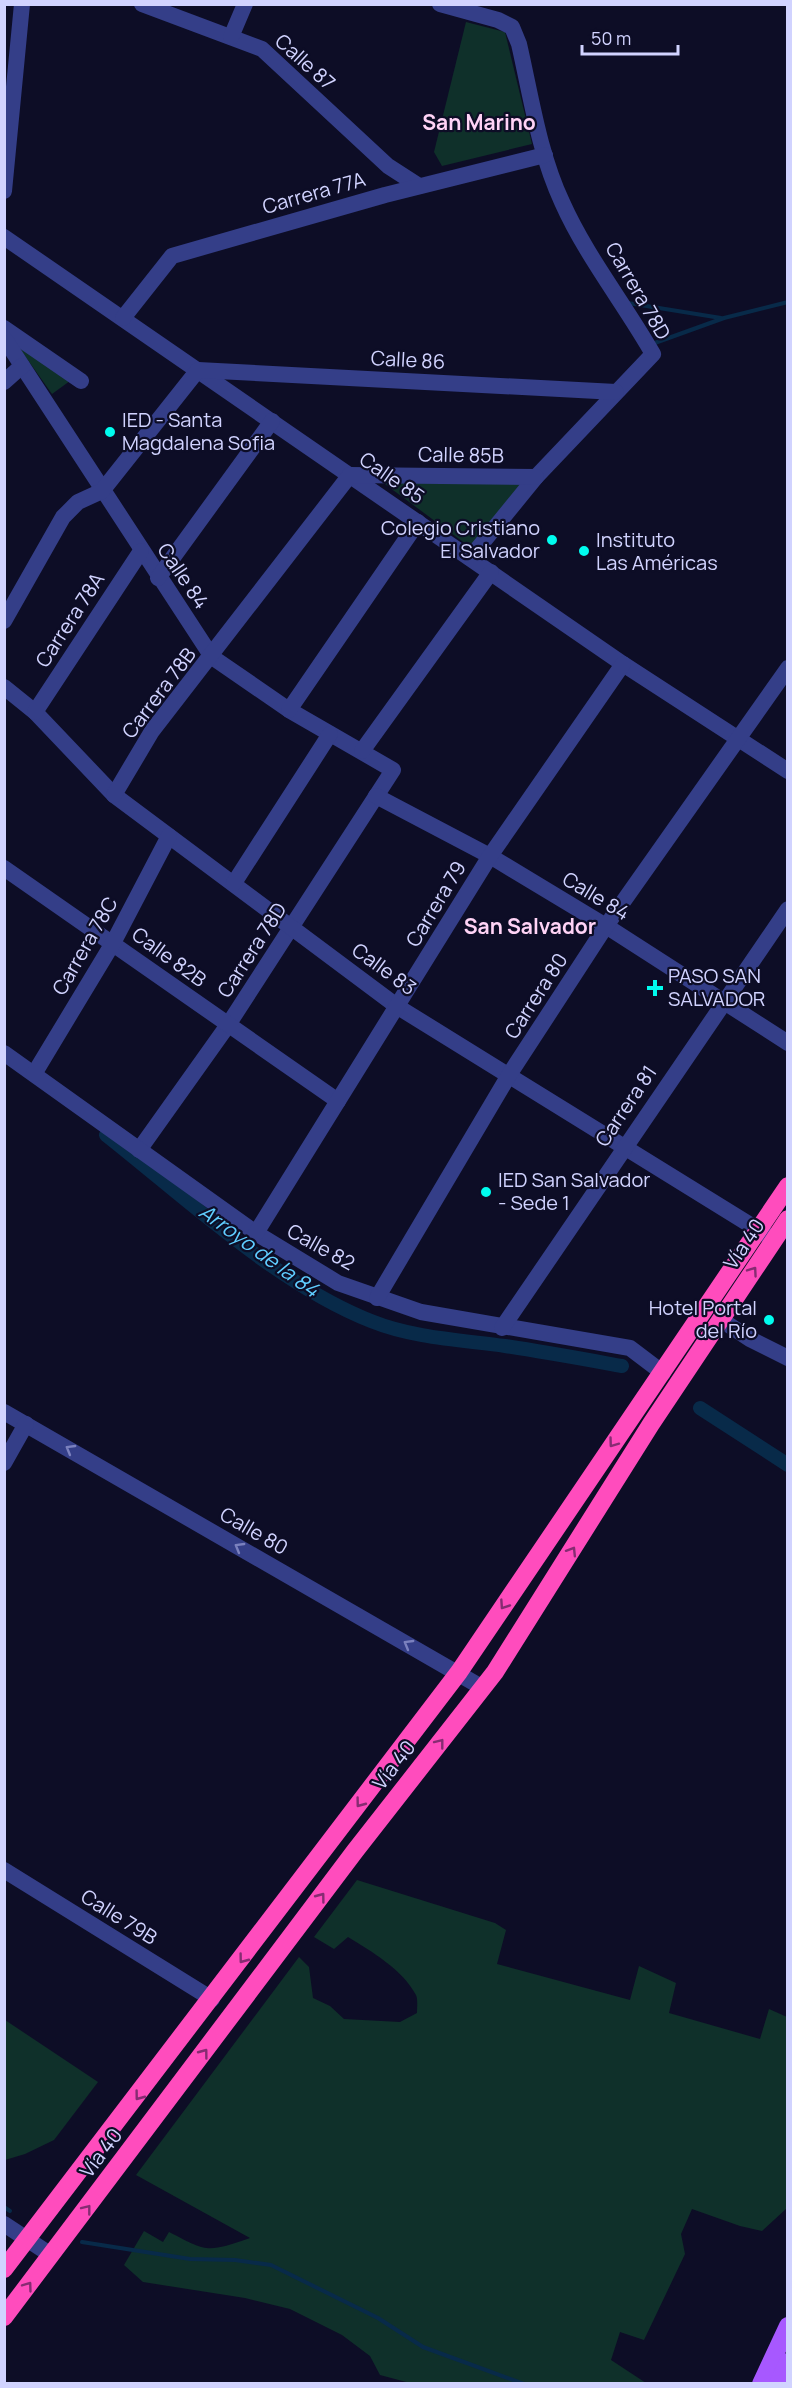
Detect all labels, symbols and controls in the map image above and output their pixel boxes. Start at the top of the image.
scale bar [582,18,678,56]
text: 50 m [591,26,631,50]
street label: Calle 87 [270,27,341,96]
district label: San Marino [422,108,536,136]
street label: Carrera 77A [259,165,369,220]
street label: Carrera 78D [600,237,677,344]
street label: Calle 86 [370,344,446,375]
place label: IED - Santa Magdalena Sofia [122,406,275,456]
marker: IED - Santa Magdalena Sofia [103,425,117,439]
street label: Calle 85B [418,440,504,469]
street label: Calle 85 [354,445,430,510]
place label: Colegio Cristiano El Salvador [381,514,540,564]
place label: Instituto Las Américas [596,526,718,576]
marker: Colegio Cristiano El Salvador [545,533,559,547]
street label: Calle 84 [152,538,215,614]
marker: Instituto Las Américas [577,544,591,558]
street label: Carrera 78A [29,567,110,672]
street label: Carrera 78B [116,642,202,744]
street label: Carrera 79 [399,856,472,952]
street label: Calle 84 [558,865,635,926]
street label: Carrera 78C [46,892,124,1000]
street label: Carrera 78D [211,897,292,1003]
district label: San Salvador [464,912,596,940]
street label: Calle 82B [127,920,212,993]
street label: Calle 83 [347,936,422,1001]
street label: Carrera 80 [498,948,573,1044]
place label: PASO SAN SALVADOR [668,962,765,1012]
marker: PASO SAN SALVADOR [646,979,664,997]
street label: Carrera 81 [588,1060,663,1152]
place label: IED San Salvador - Sede 1 [498,1166,651,1216]
marker: IED San Salvador - Sede 1 [479,1185,493,1199]
water label: Arroyo de la 84 [194,1197,326,1304]
street label: Vía 40 [717,1213,770,1274]
street label: Calle 82 [283,1217,360,1276]
one-way arrow [746,1266,757,1277]
place label: Hotel Portal del Río [649,1294,757,1344]
marker: Hotel Portal del Río [762,1313,776,1327]
one-way arrow [610,1437,621,1448]
one-way arrow [66,1445,76,1457]
street label: Calle 80 [215,1500,293,1561]
one-way arrow [235,1543,245,1554]
one-way arrow [564,1547,576,1557]
one-way arrow [500,1598,511,1609]
one-way arrow [404,1640,414,1651]
street label: Vía 40 [366,1735,421,1795]
one-way arrow [433,1739,444,1750]
one-way arrow [357,1796,368,1807]
street label: Calle 79B [76,1883,163,1951]
one-way arrow [314,1893,325,1904]
one-way arrow [239,1952,250,1963]
one-way arrow [197,2049,208,2060]
one-way arrow [135,2089,146,2100]
street label: Vía 40 [73,2122,128,2183]
one-way arrow [79,2205,90,2216]
one-way arrow [21,2282,32,2293]

